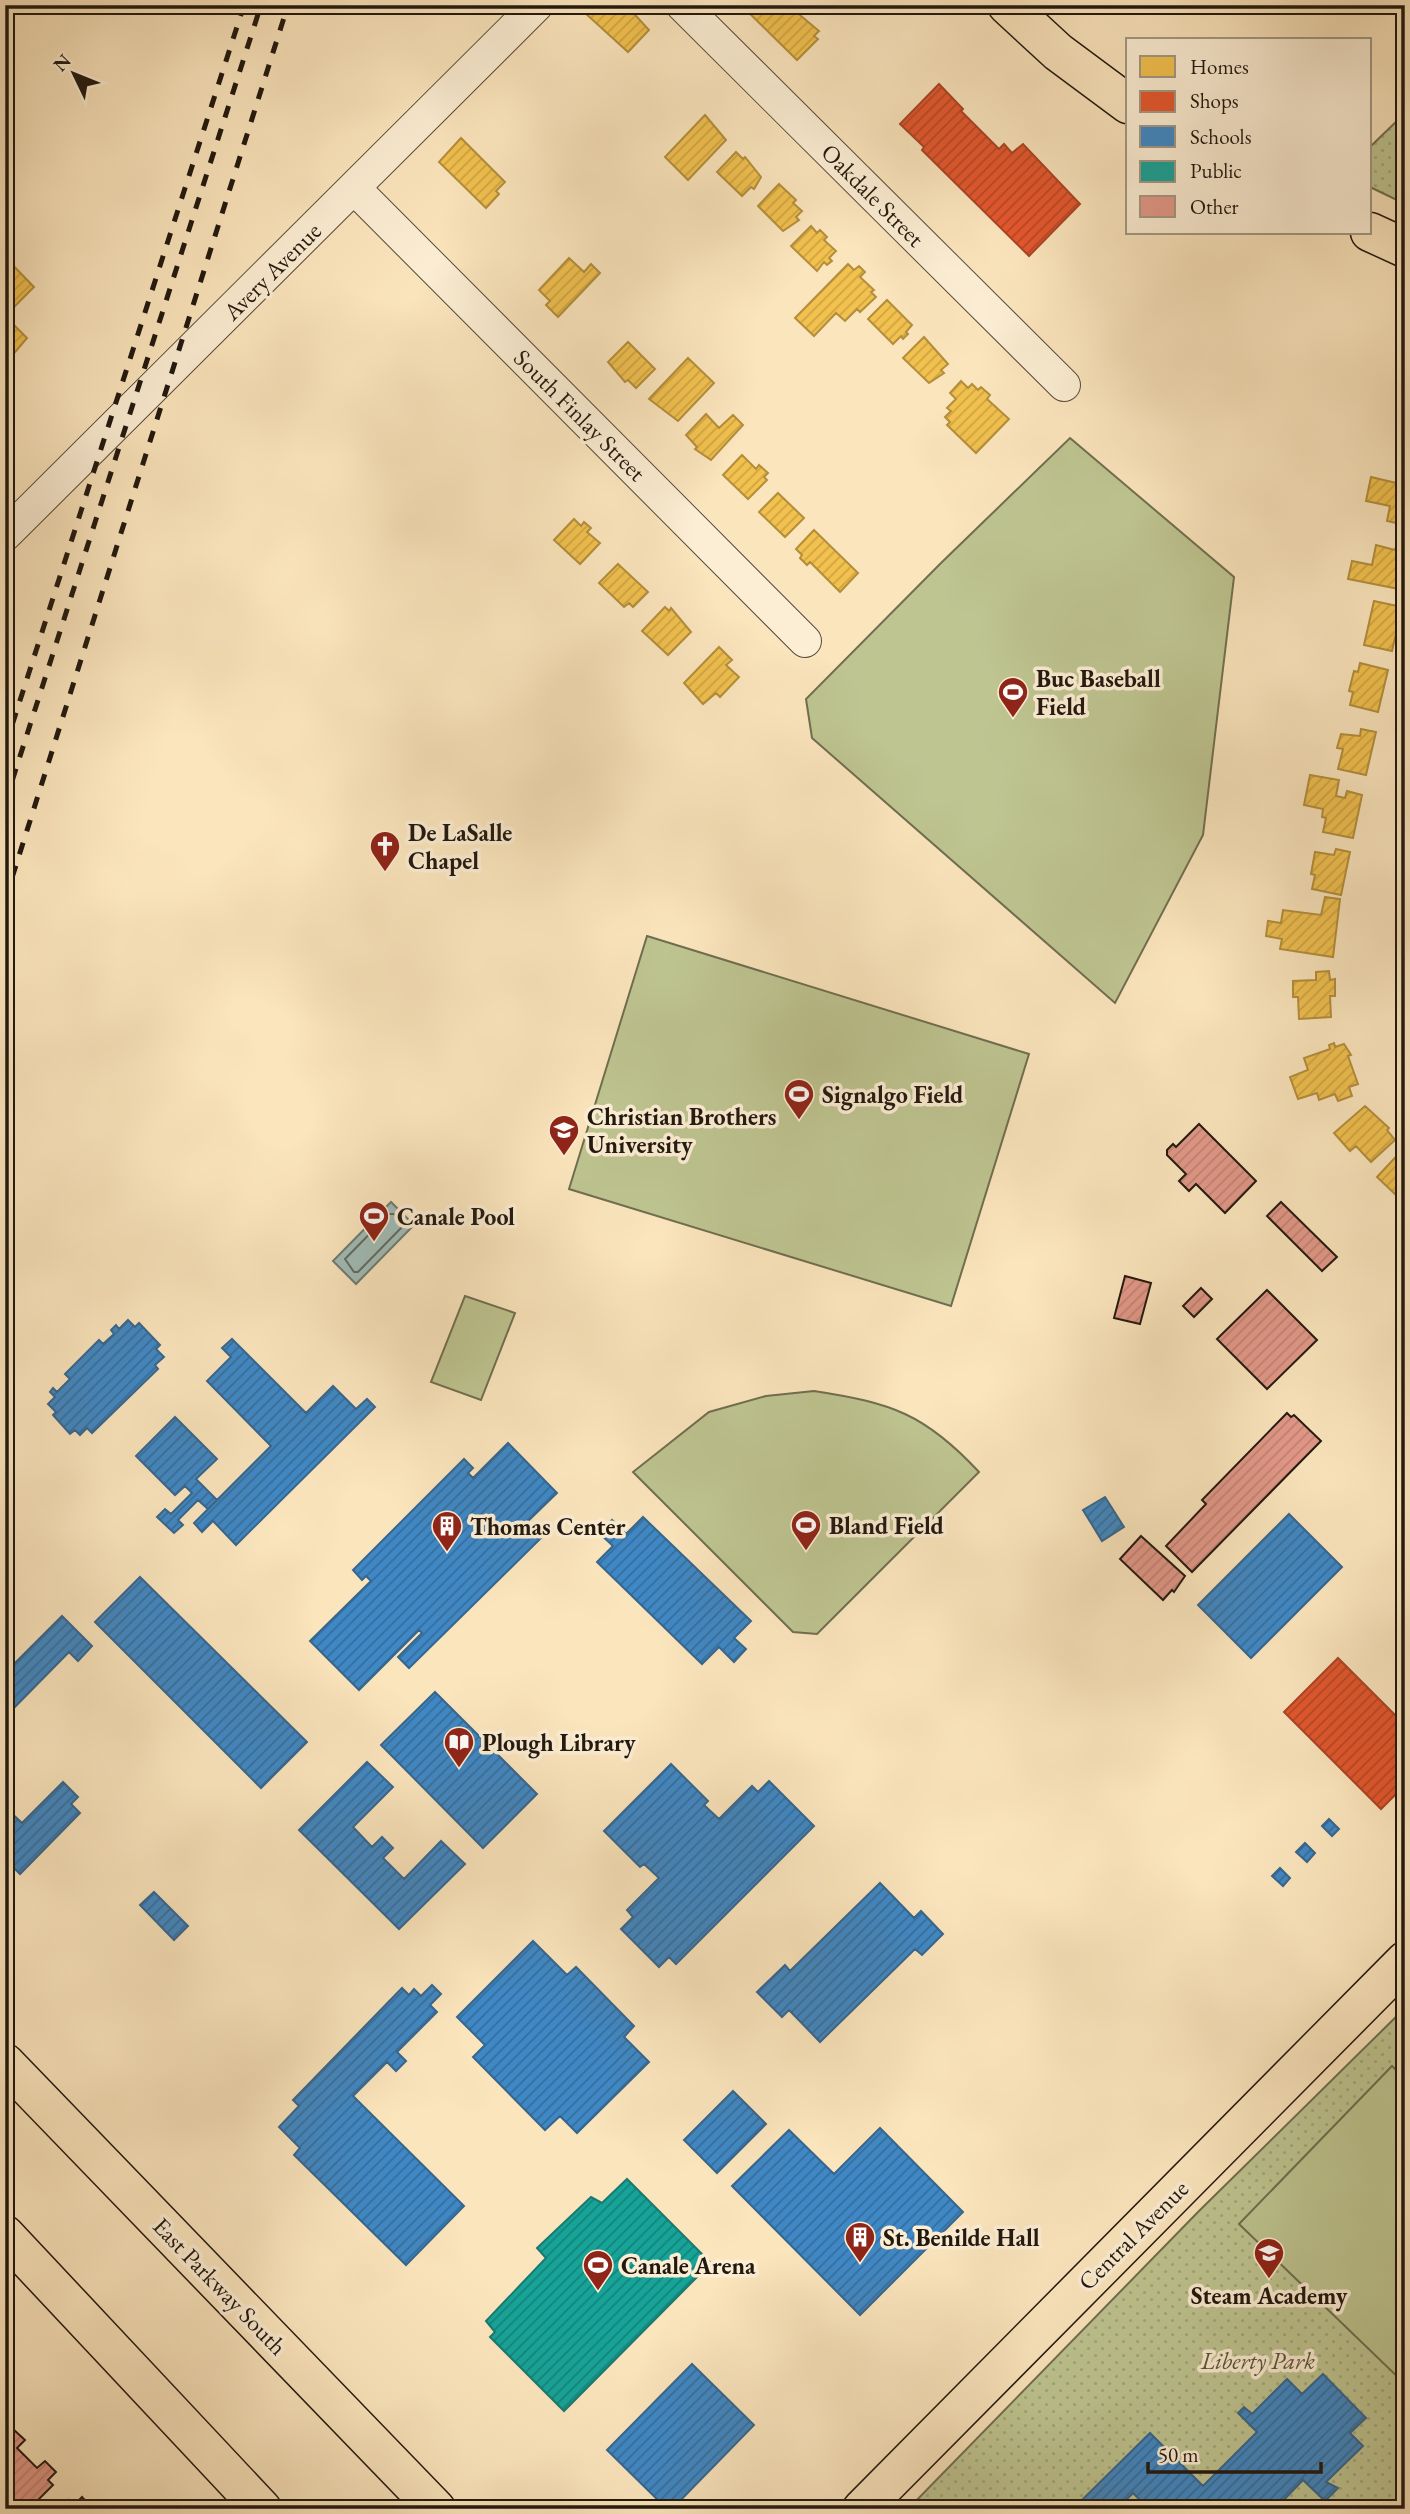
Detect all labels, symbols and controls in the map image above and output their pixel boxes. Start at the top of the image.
north arrow [38,38,108,108]
legend [1126,38,1372,234]
text: N [48,48,77,77]
text: Homes [1190,53,1249,80]
text: Shops [1190,87,1239,114]
text: Schools [1190,123,1252,150]
street label: Oakdale Street [815,137,931,253]
text: Public [1190,157,1242,184]
text: Other [1190,193,1239,220]
street label: Avery Avenue [216,215,328,327]
street label: South Finlay Street [507,342,653,488]
place label: Buc Baseball Field [1036,663,1161,722]
sports icon: Buc Baseball Field [996,675,1030,719]
place label: De LaSalle Chapel [408,817,512,876]
church icon: De LaSalle Chapel [368,829,402,873]
sports icon: Signalgo Field [782,1077,816,1121]
place label: Signalgo Field [822,1079,964,1111]
place label: Christian Brothers University [587,1101,777,1161]
school or university icon: Christian Brothers University [547,1113,581,1157]
sports icon: Canale Pool [357,1199,391,1243]
place label: Canale Pool [397,1201,515,1232]
sports icon: Bland Field [789,1508,823,1552]
building icon: Thomas Center [430,1509,464,1553]
place label: Bland Field [829,1510,945,1541]
place label: Thomas Center [470,1511,626,1542]
library icon: Plough Library [442,1725,476,1769]
place label: Plough Library [482,1727,636,1759]
street label: Central Avenue [1071,2173,1195,2297]
street label: East Parkway South [146,2211,294,2361]
building icon: St. Benilde Hall [843,2220,877,2264]
place label: St. Benilde Hall [883,2222,1040,2253]
school or university icon: Steam Academy [1252,2236,1286,2280]
sports icon: Canale Arena [581,2248,615,2292]
place label: Canale Arena [621,2250,756,2281]
place label: Steam Academy [1191,2280,1348,2312]
park label: Liberty Park [1200,2345,1315,2376]
scale bar [1148,2430,1321,2474]
text: 50 m [1158,2441,1199,2468]

